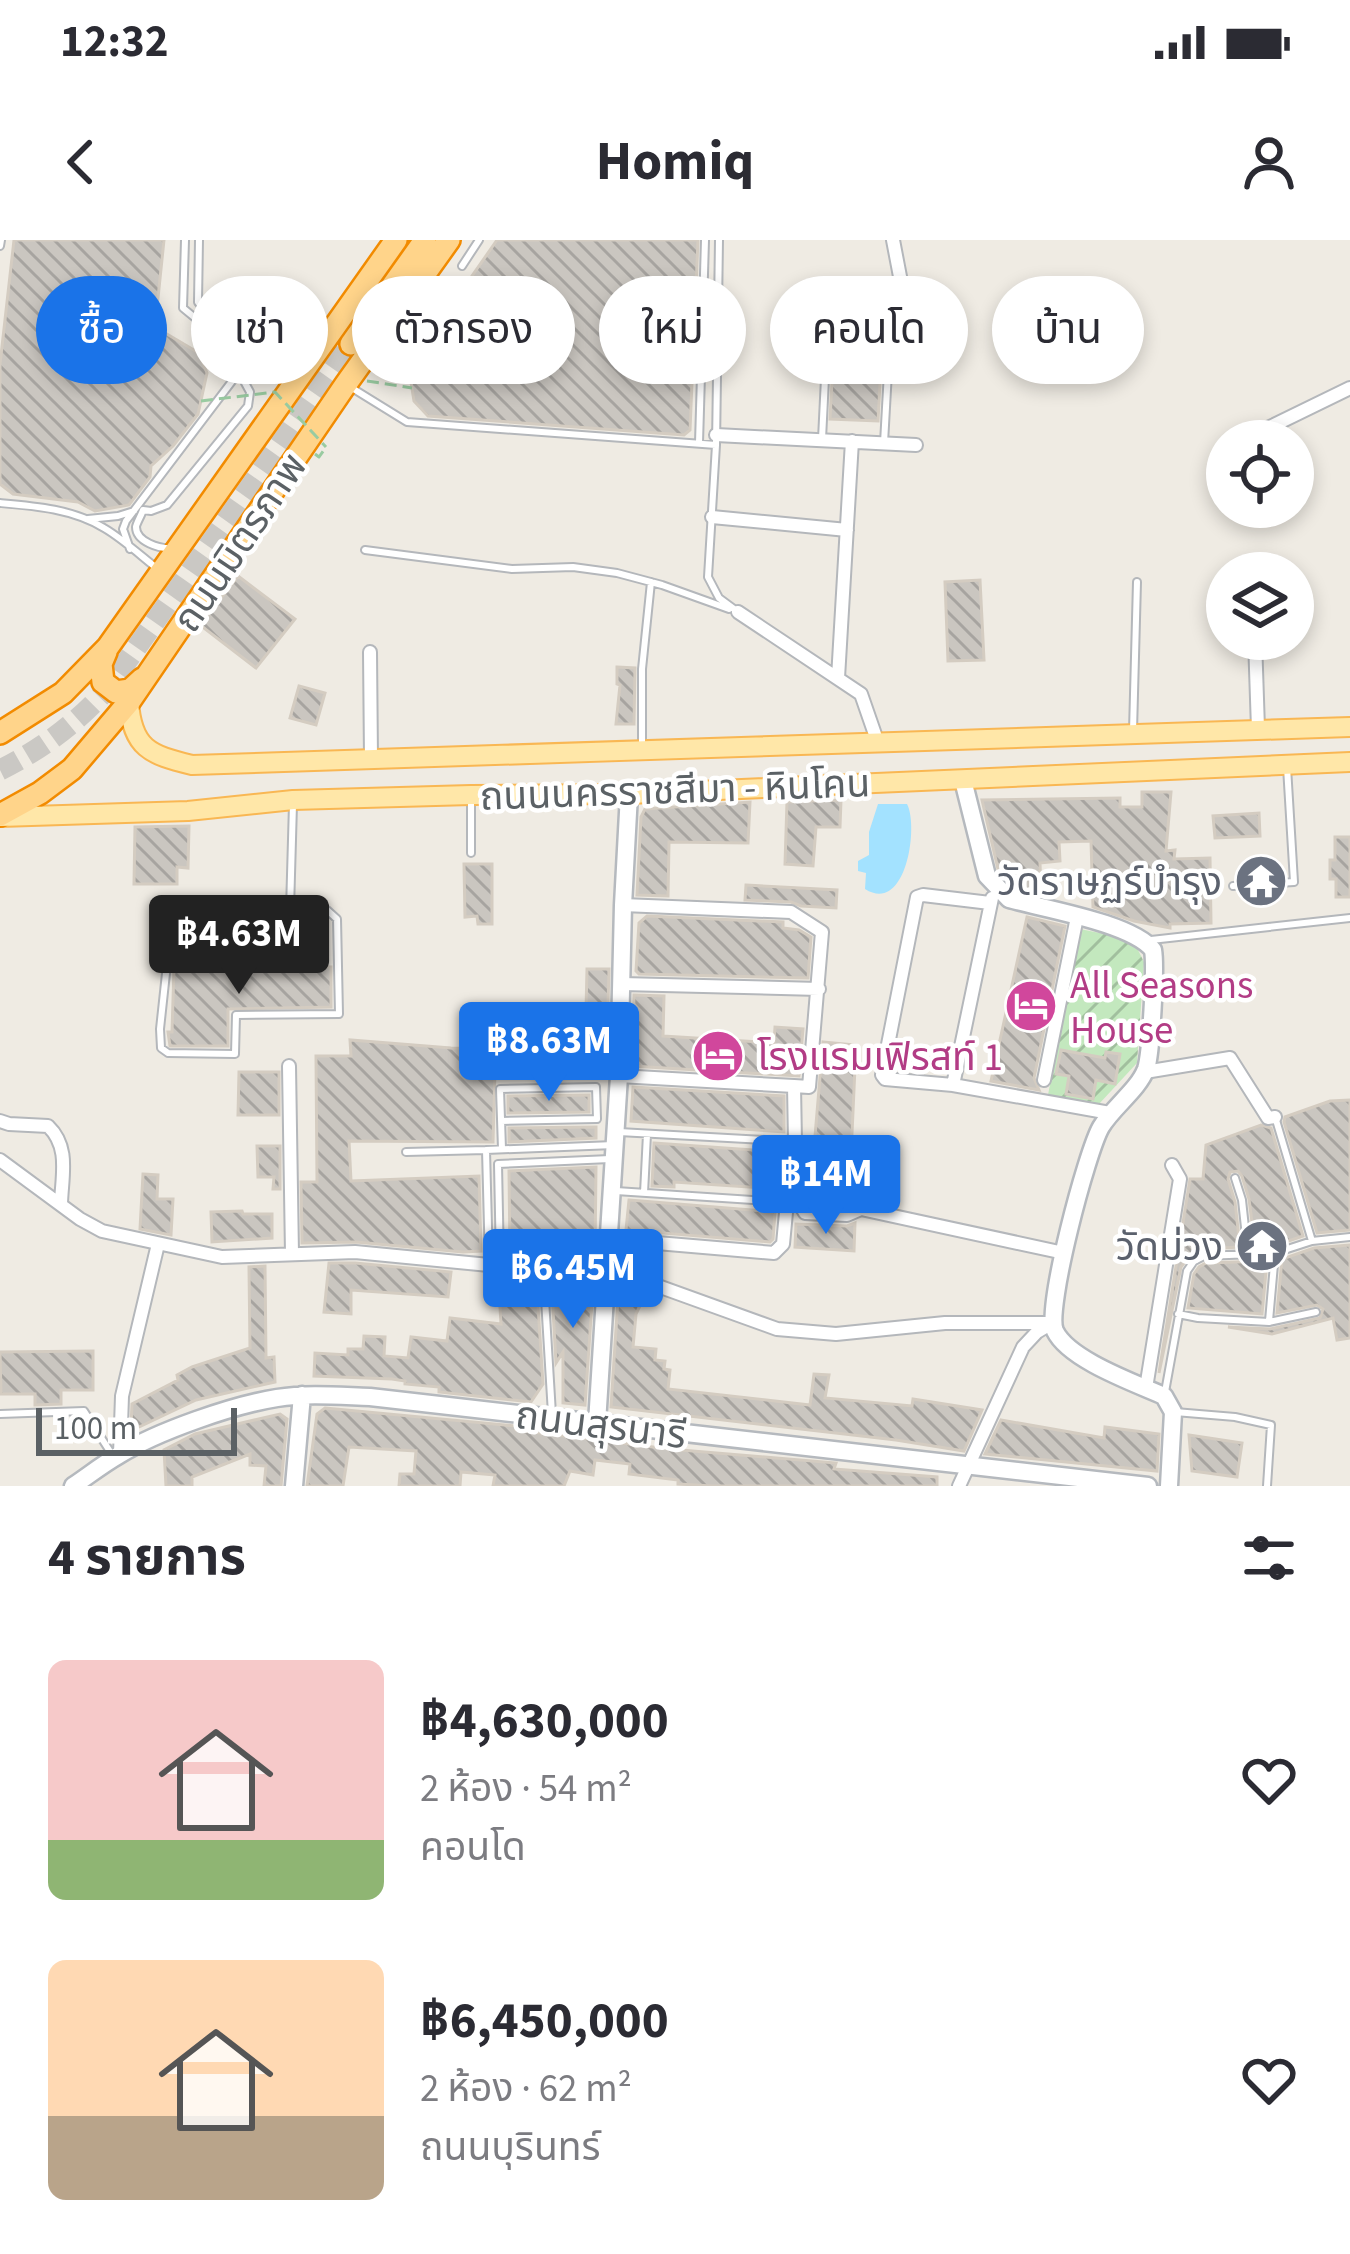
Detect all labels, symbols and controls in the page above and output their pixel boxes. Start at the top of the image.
text: 12:32 [60,10,169,74]
text: Homiq [596,124,754,201]
icon: back [48,129,114,195]
icon: person [1236,129,1302,195]
chip: ซื้อ [36,276,167,384]
chip: เช่า [191,276,328,384]
chip: ตัวกรอง [352,276,575,384]
chip: ใหม่ [599,276,746,384]
chip: คอนโด [770,276,968,384]
chip: บ้าน [992,276,1144,384]
map controls [1206,420,1314,660]
button: locate [1206,420,1314,528]
street label: ถนนมิตรภาพ [160,442,321,644]
button: layers [1206,552,1314,660]
street label: ถนนนครราชสีมา - หินโคน [479,756,871,826]
temple icon: วัดราษฏร์บำรุง [1233,853,1289,909]
place label: วัดราษฏร์บำรุง [997,855,1222,911]
pin: ฿4.63M [141,895,337,997]
text: ฿4.63M [176,906,302,962]
place label: All Seasons House [1070,958,1253,1059]
hotel icon: All Seasons House [1003,978,1059,1034]
pin: ฿8.63M [451,1002,647,1104]
text: ฿8.63M [486,1013,612,1069]
hotel icon: โรงแรมเฟิรสท์ 1 [690,1028,746,1084]
place label: โรงแรมเฟิรสท์ 1 [757,1030,1003,1086]
pin: ฿14M [755,1135,897,1237]
text: ฿14M [779,1146,873,1202]
temple icon: วัดม่วง [1234,1218,1290,1274]
place label: วัดม่วง [1116,1220,1223,1276]
pin: ฿6.45M [475,1229,671,1331]
text: ฿6.45M [510,1240,636,1296]
street label: ถนนสุรนารี [512,1388,689,1464]
scale bar [36,1402,237,1455]
text: 100 m [54,1405,137,1452]
text: 4 รายการ [48,1522,246,1594]
icon: filters [1236,1525,1302,1591]
text: ฿4,630,000 [420,1685,669,1757]
icon: home [144,1708,288,1852]
icon: heart [1236,1747,1302,1813]
text: 2 ห้อง · 54 m² [420,1761,632,1817]
text: คอนโด [420,1820,526,1876]
text: ฿6,450,000 [420,1985,669,2057]
icon: home [144,2008,288,2152]
icon: heart [1236,2047,1302,2113]
text: 2 ห้อง · 62 m² [420,2061,632,2117]
text: ถนนบุรินทร์ [420,2120,601,2176]

